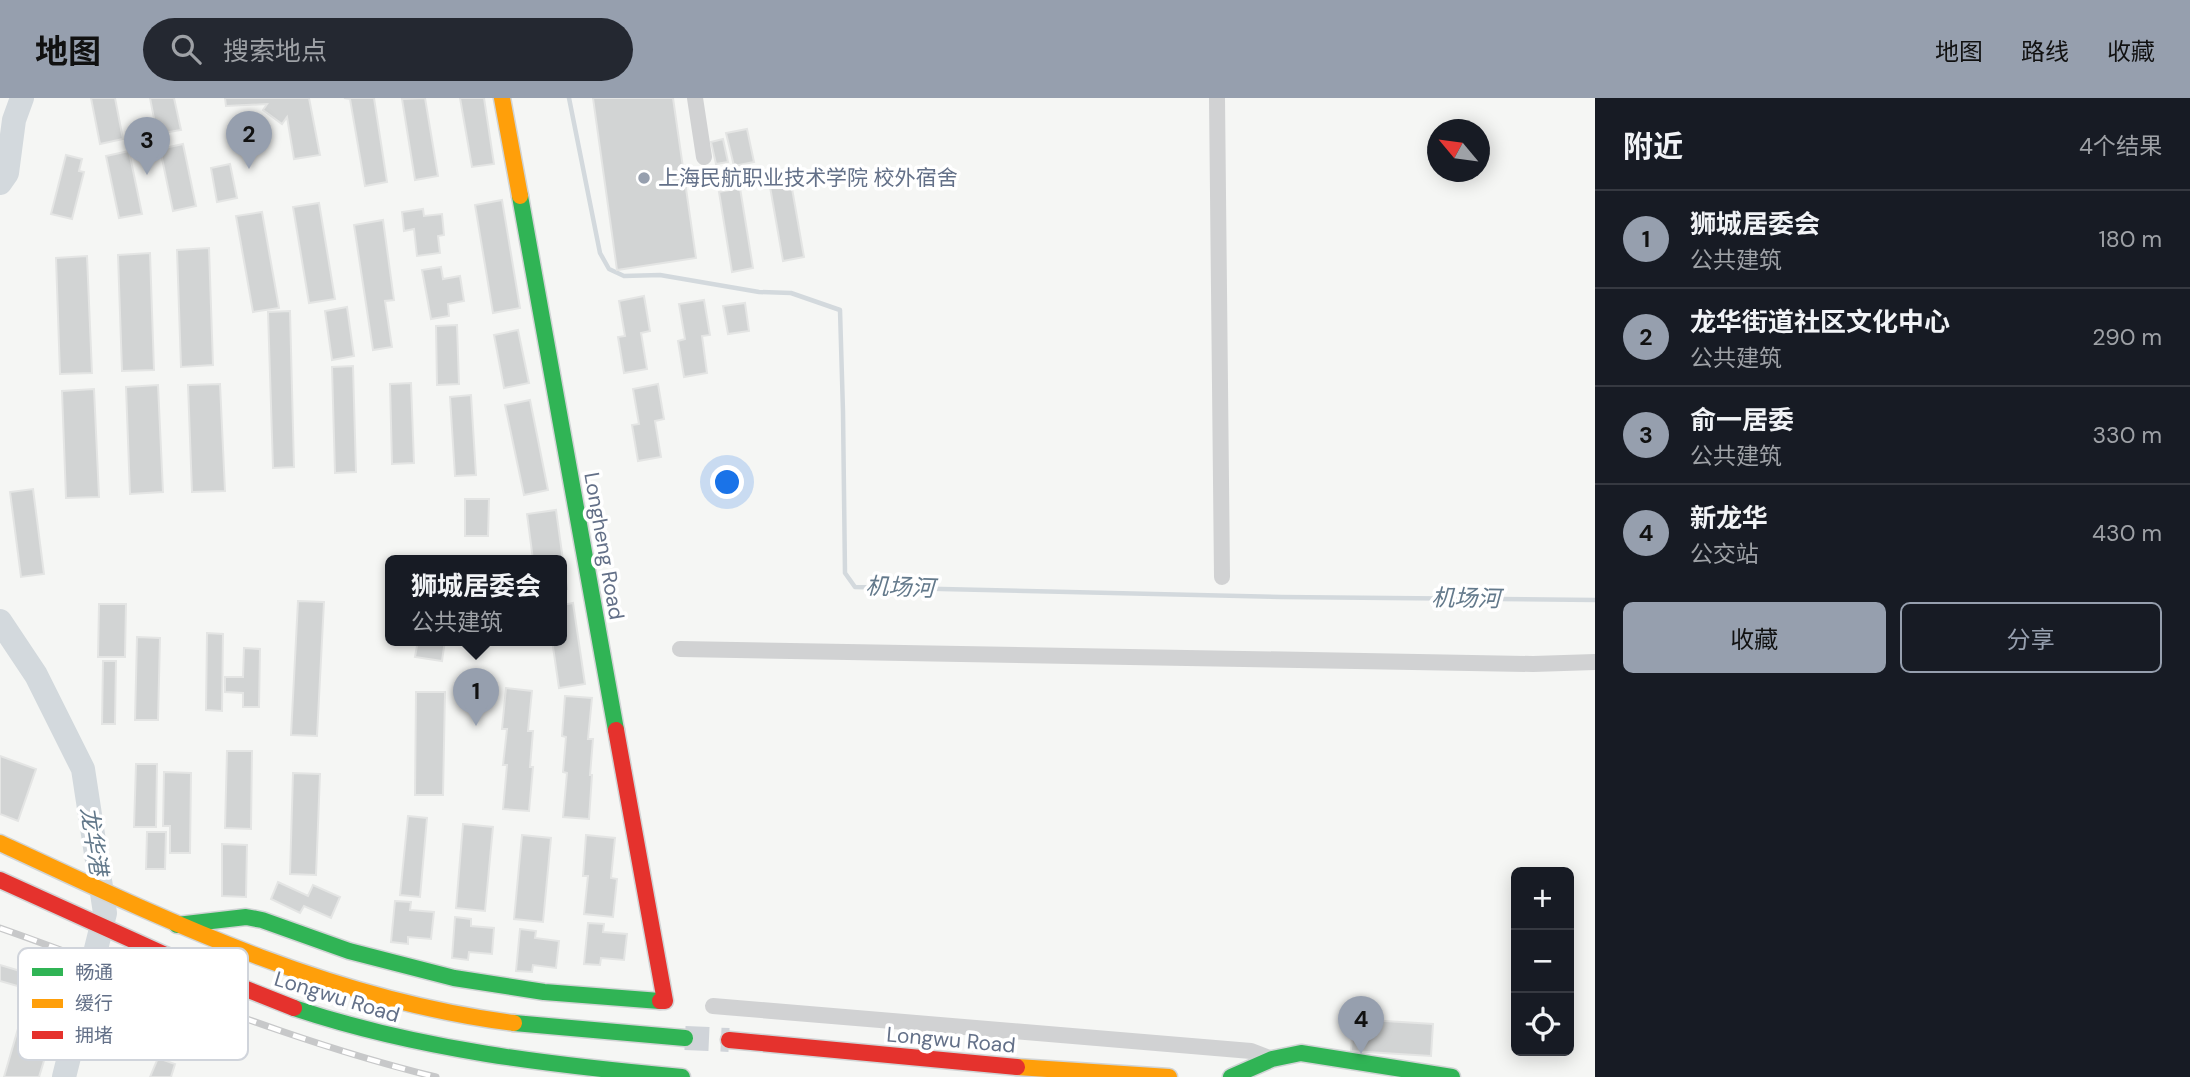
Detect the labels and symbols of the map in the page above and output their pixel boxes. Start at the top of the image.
pin: 2 [226,111,272,169]
pin: 3 [124,117,170,175]
north arrow [1427,119,1490,182]
place label: 上海民航职业技术学院 校外宿舍 [658,164,958,192]
marker: 上海民航职业技术学院 校外宿舍 [636,170,652,186]
your location [710,465,744,499]
street label: Longheng Road [577,470,631,622]
water label: 机场河 [865,571,939,603]
water label: 机场河 [1431,582,1505,614]
pin: 1 [453,668,499,726]
water label: 龙华港 [74,805,115,880]
legend [18,948,248,1060]
text: 畅通 [75,960,113,985]
street label: Longwu Road [271,965,403,1029]
text: 缓行 [75,991,113,1016]
pin: 4 [1338,996,1384,1054]
street label: Longwu Road [885,1020,1017,1060]
text: 拥堵 [75,1023,113,1048]

